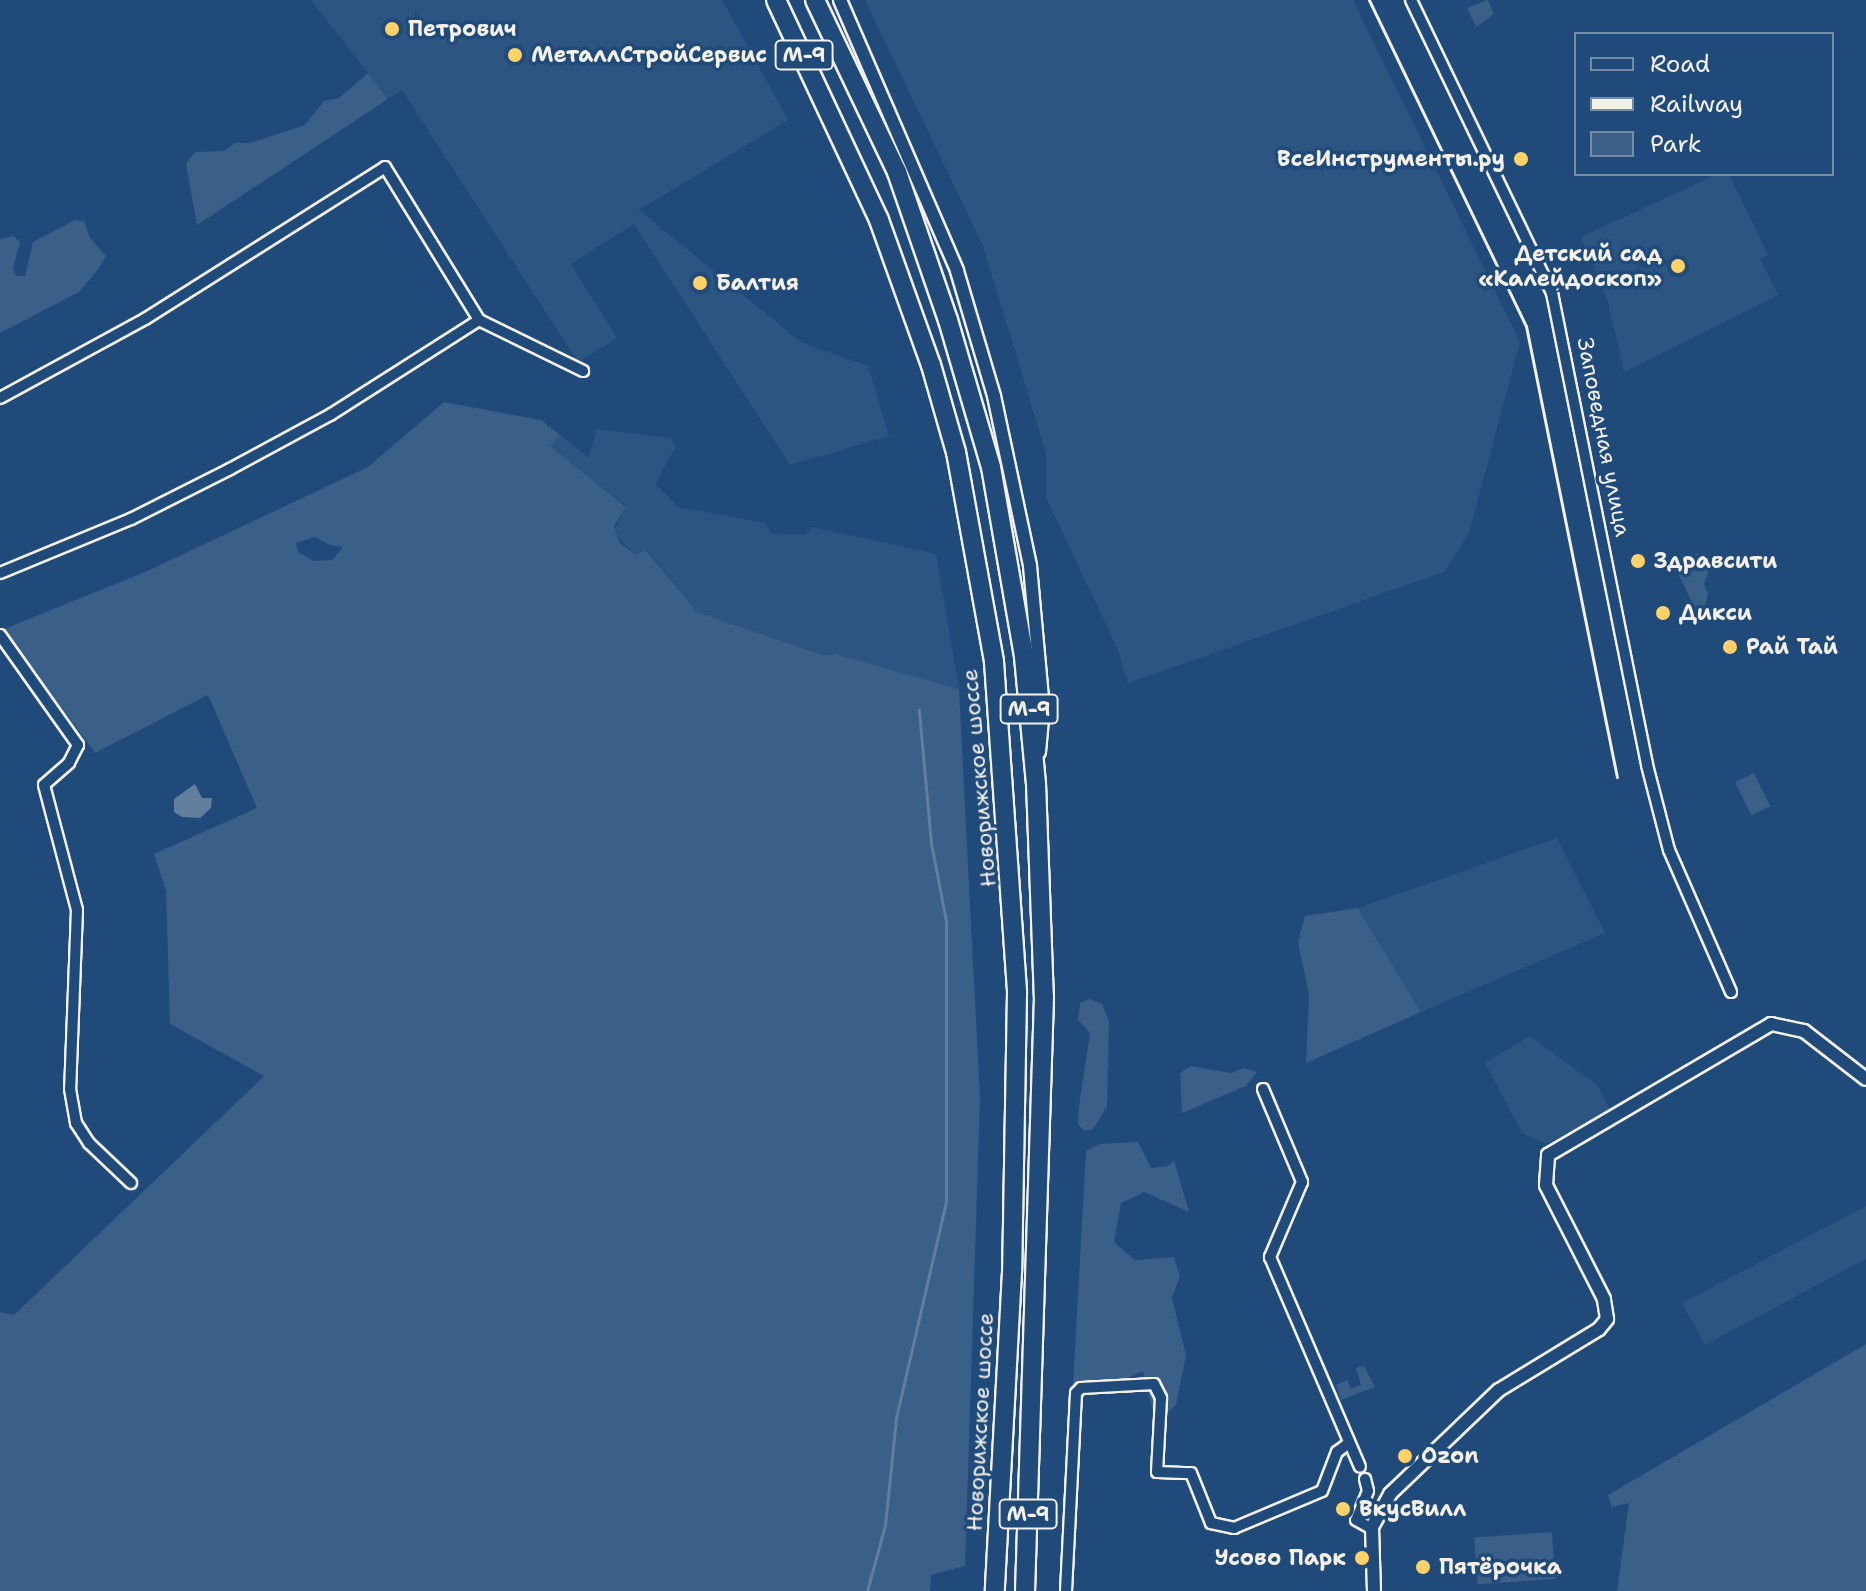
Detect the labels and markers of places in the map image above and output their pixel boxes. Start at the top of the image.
place label: Петрович [408,16,517,42]
marker: Петрович [383,20,401,38]
place label: МеталлСтройСервис [531,42,767,68]
marker: МеталлСтройСервис [506,46,524,64]
place label: ВсеИнструменты.ру [1277,146,1505,172]
marker: ВсеИнструменты.ру [1512,150,1530,168]
place label: Детский сад «Калейдоскоп» [1478,240,1662,292]
marker: Детский сад «Калейдоскоп» [1669,257,1687,275]
place label: Балтия [716,270,799,296]
marker: Балтия [691,274,709,292]
place label: Здравсити [1654,548,1777,574]
marker: Здравсити [1629,552,1647,570]
place label: Дикси [1679,600,1752,626]
marker: Дикси [1654,604,1672,622]
place label: Рай Тай [1746,634,1838,660]
marker: Рай Тай [1721,638,1739,656]
place label: Ozon [1421,1443,1479,1469]
marker: Ozon [1396,1447,1414,1465]
place label: ВкусВилл [1359,1496,1466,1522]
marker: ВкусВилл [1334,1500,1352,1518]
place label: Усово Парк [1215,1545,1346,1571]
marker: Усово Парк [1353,1549,1371,1567]
place label: Пятёрочка [1439,1554,1562,1580]
marker: Пятёрочка [1414,1558,1432,1576]

